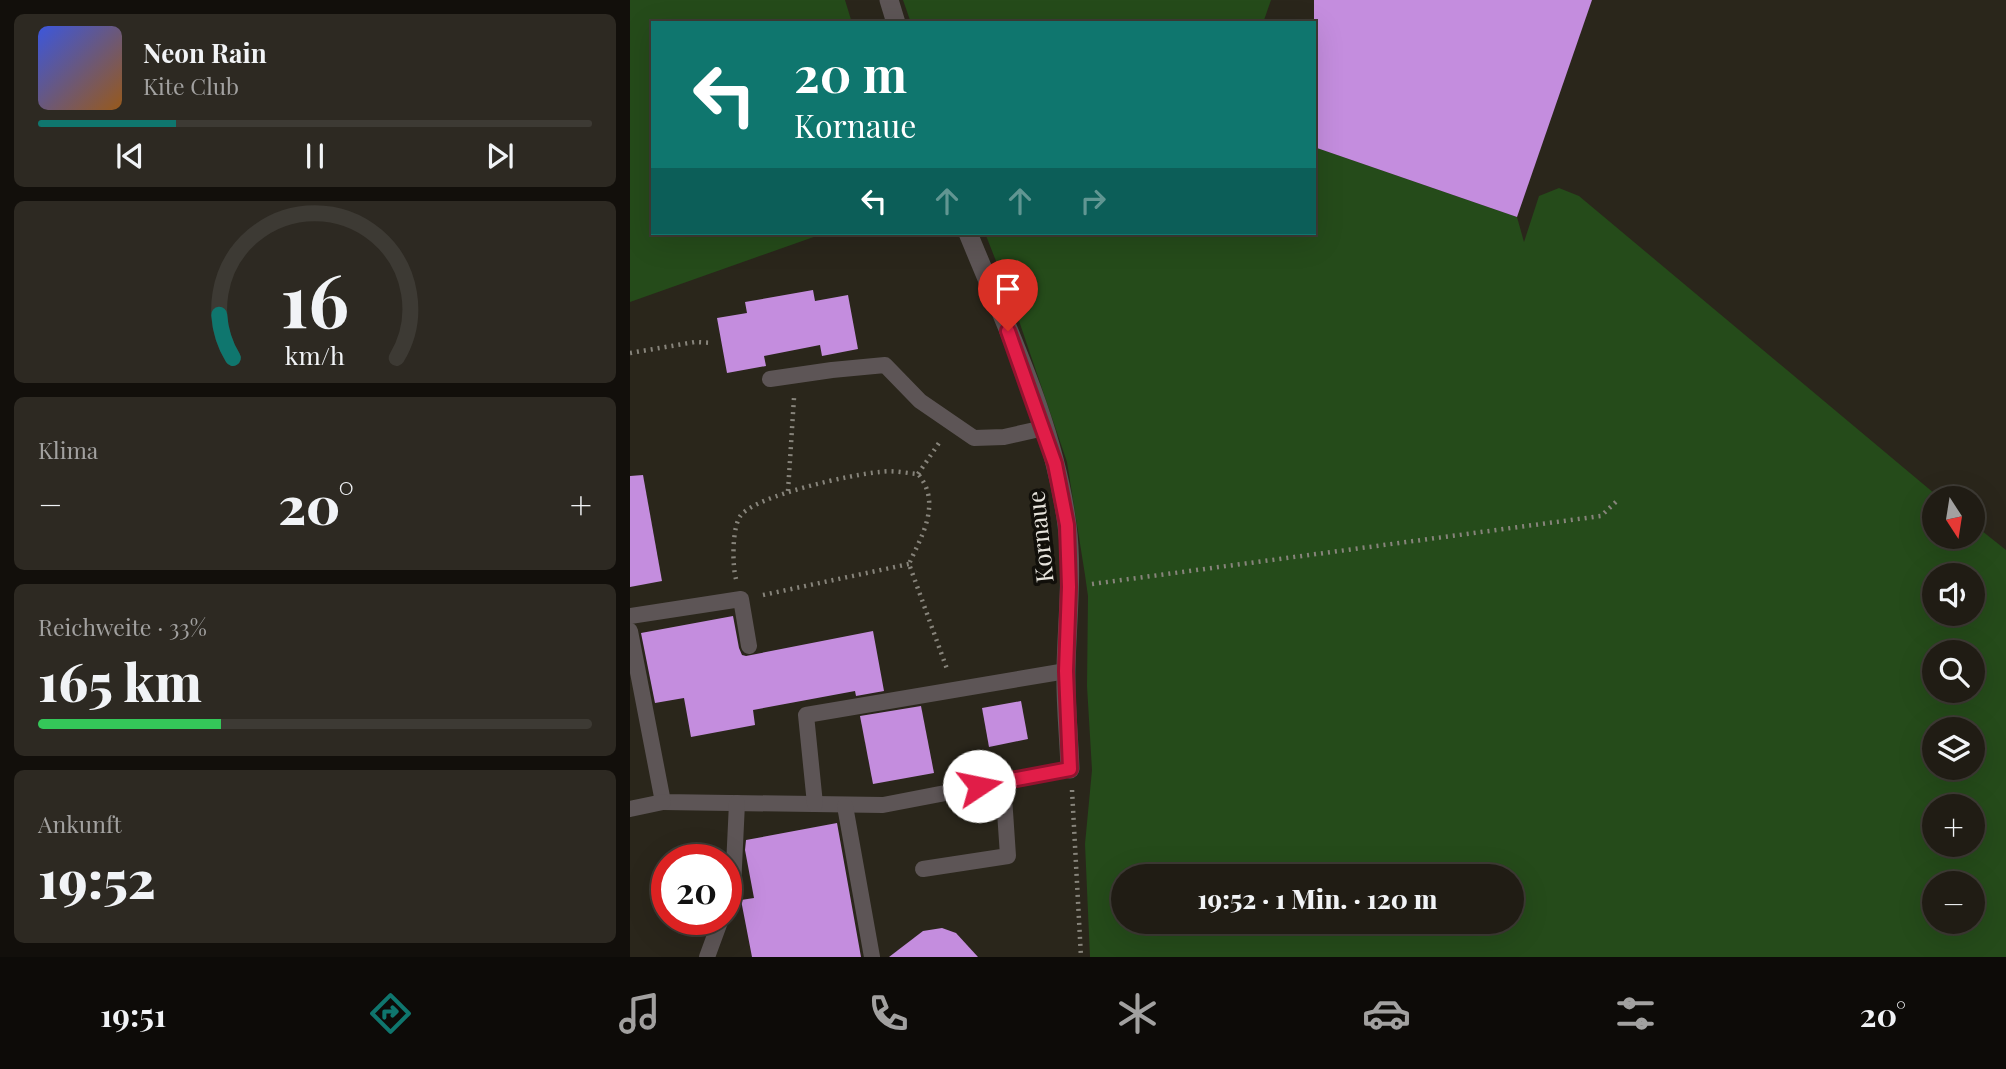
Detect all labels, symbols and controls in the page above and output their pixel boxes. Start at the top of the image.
text: Neon Rain [143,35,267,70]
text: 20 m [794,40,907,105]
icon: left [679,49,770,140]
text: Kite Club [143,70,239,101]
text: Kornaue [794,103,917,146]
icon: previous [111,137,149,175]
icon: pause [296,137,334,175]
icon: next [481,137,519,175]
icon: left [855,182,893,220]
icon: ahead [928,182,966,220]
icon: ahead [1001,182,1039,220]
icon: right [1074,182,1112,220]
text: 16 [281,249,349,346]
pin [978,259,1038,331]
icon: arrive [989,270,1027,308]
text: km/h [285,338,345,371]
text: Klima [38,434,98,465]
text: 20° [278,469,354,538]
text: − [38,478,63,529]
text: + [570,478,592,529]
north arrow [1922,486,1984,550]
map controls [1922,486,1985,934]
street label: Kornaue [1018,490,1060,584]
button: sound [1922,563,1985,626]
text: Reichweite · 33% [38,611,207,642]
button: search [1922,640,1985,703]
text: 165 km [38,646,202,715]
button: layers [1922,717,1985,780]
position arrow [942,749,1016,823]
button: + [1922,794,1985,857]
text: Ankunft [38,808,122,839]
text: 19:52 [38,843,156,912]
speed limit sign: 20 [651,844,742,935]
button: − [1922,871,1985,934]
text: 19:52 · 1 Min. · 120 m [1197,881,1438,916]
icon: directions [366,989,415,1038]
icon: music [615,989,664,1038]
icon: phone [864,989,913,1038]
icon: climate [1113,989,1162,1038]
icon: car [1362,989,1411,1038]
icon: filters [1611,989,1660,1038]
text: 19:51 [100,992,166,1035]
text: 20° [1860,992,1906,1035]

